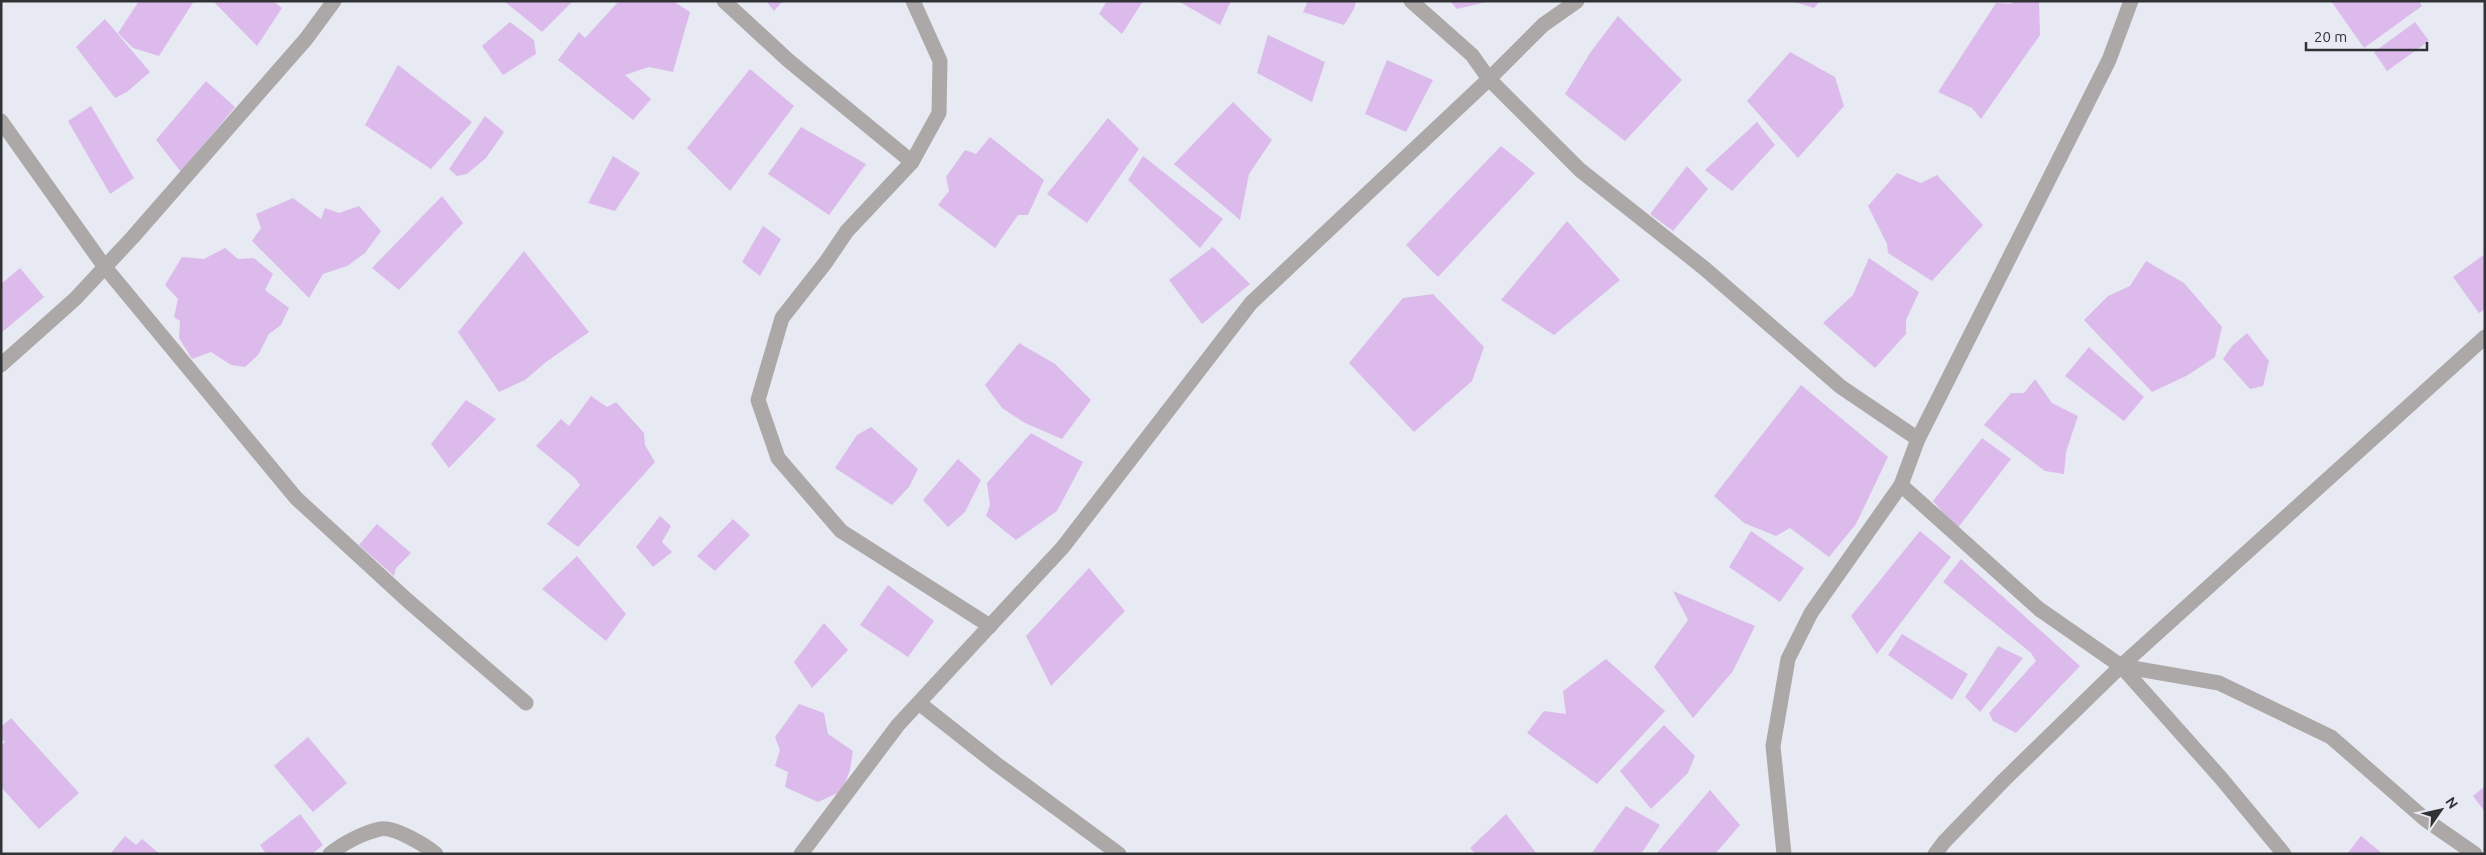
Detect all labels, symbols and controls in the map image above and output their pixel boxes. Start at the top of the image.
scale bar [2306,20,2427,52]
text: 20 m [2314,28,2347,45]
north arrow [2416,785,2466,835]
text: N [2442,794,2461,812]

